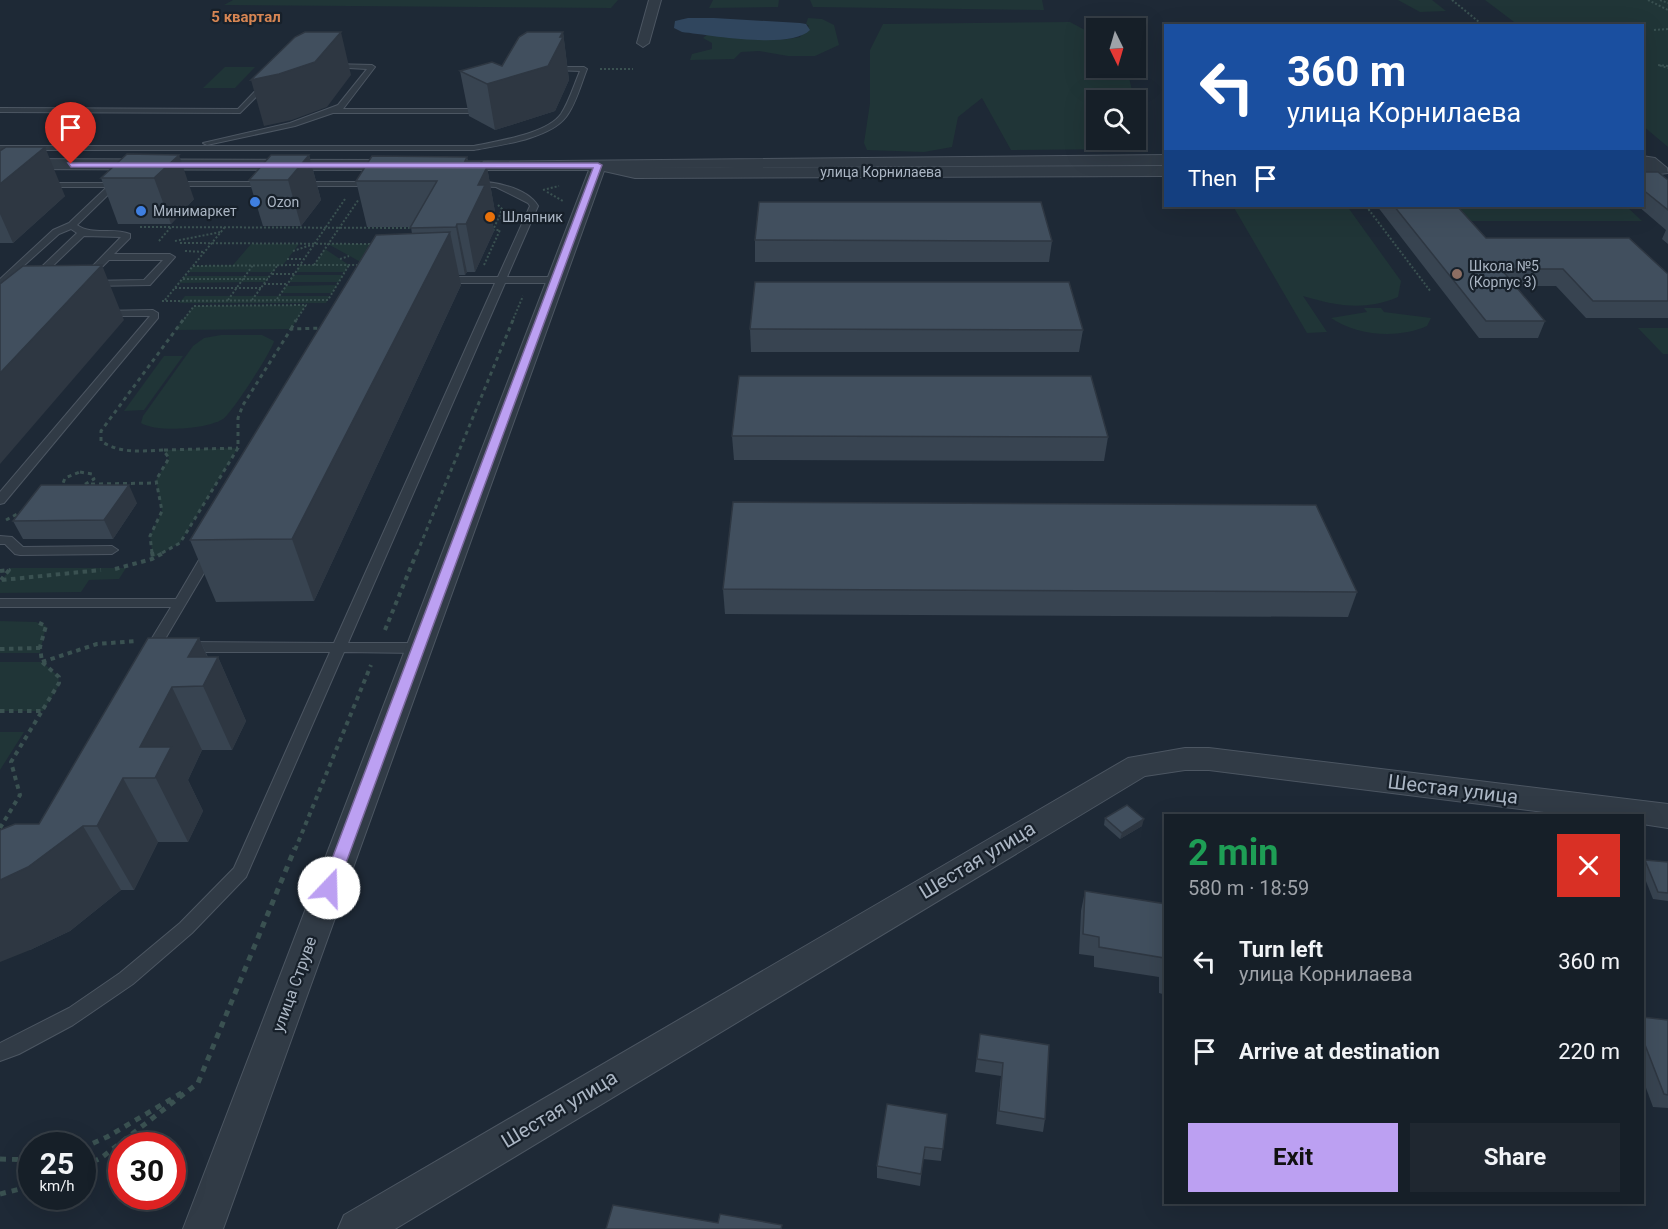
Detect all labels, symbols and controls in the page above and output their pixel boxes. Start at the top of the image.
district label: 5 квартал [211,8,281,26]
north arrow [1086,18,1146,78]
map controls [1086,18,1146,150]
text: 360 m [1287,47,1406,96]
icon: left [1188,48,1266,126]
button: search [1086,90,1146,150]
text: улица Корнилаева [1287,97,1521,129]
pin [45,102,96,164]
icon: arrive [54,111,87,144]
icon: arrive [1249,162,1282,195]
street label: улица Корнилаева [820,164,942,180]
text: Then [1188,166,1237,191]
place label: Ozon [267,194,299,210]
marker: Ozon [248,195,262,209]
place label: Минимаркет [153,203,237,219]
marker: Минимаркет [134,204,148,218]
place label: Шляпник [502,209,563,225]
marker: Шляпник [483,210,497,224]
place label: Школа №5 (Корпус 3) [1469,258,1539,291]
marker: Школа №5 (Корпус 3) [1450,267,1464,281]
street label: Шестая улица [1386,769,1520,809]
street label: Шестая улица [915,816,1039,904]
text: 2 min [1188,832,1279,874]
button: close [1557,834,1620,897]
position arrow [297,856,361,920]
text: 580 m · 18:59 [1188,876,1309,900]
street label: улица Струве [268,934,321,1034]
text: Turn left [1239,937,1323,962]
icon: left [1188,945,1221,978]
text: 360 m [1558,949,1620,974]
text: улица Корнилаева [1239,962,1413,986]
icon: arrive [1188,1035,1221,1068]
text: Arrive at destination [1239,1039,1440,1064]
text: 220 m [1558,1039,1620,1064]
street label: Шестая улица [497,1065,621,1153]
button: Exit [1188,1123,1398,1192]
button: Share [1410,1123,1620,1192]
speed limit sign: 30 [108,1132,186,1210]
text: 25 [40,1146,74,1181]
text: km/h [39,1177,75,1195]

